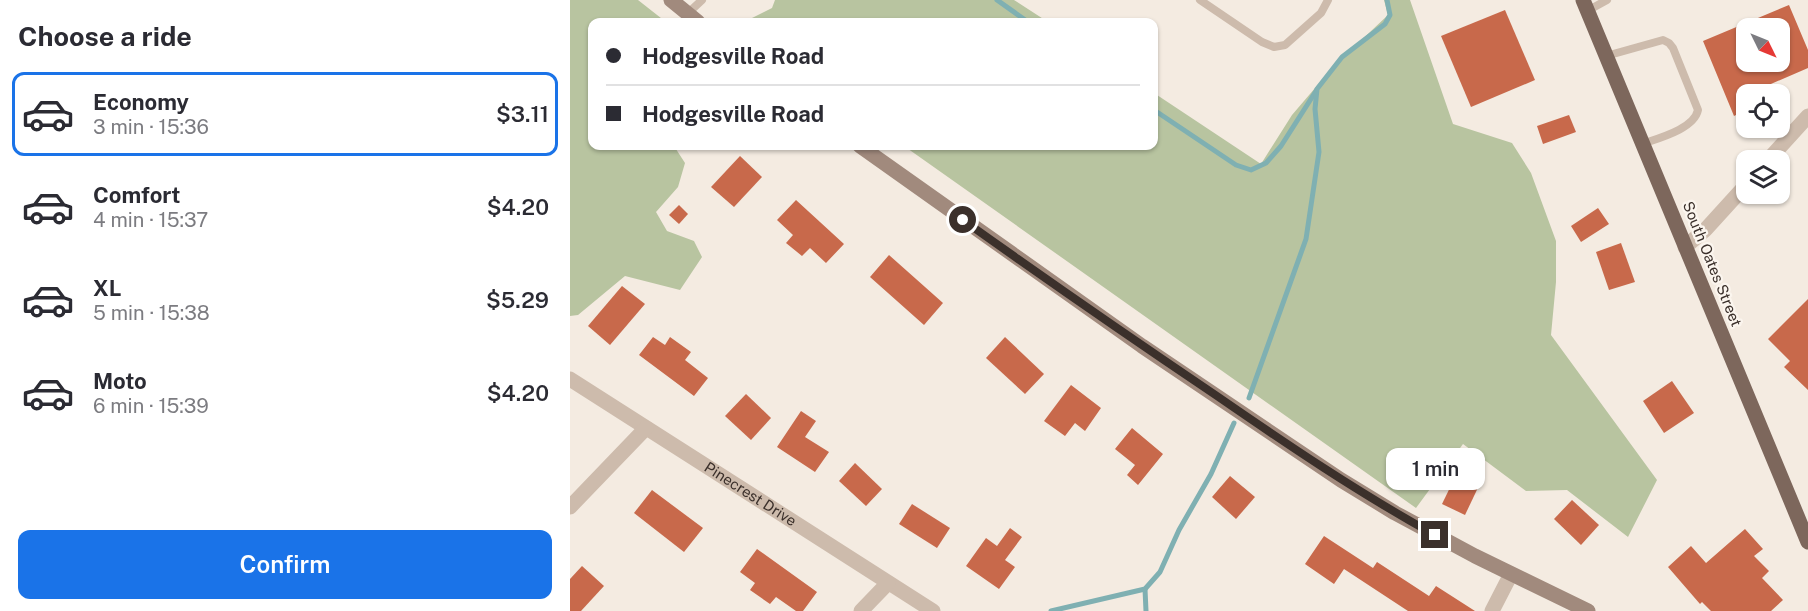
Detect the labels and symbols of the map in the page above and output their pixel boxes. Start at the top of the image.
north arrow [1736,18,1790,72]
street label: South Oates Street [1680,199,1745,329]
route start [949,206,976,233]
callout: 1 min [1386,448,1484,490]
street label: Pinecrest Drive [702,458,800,529]
route end [1421,521,1448,548]

